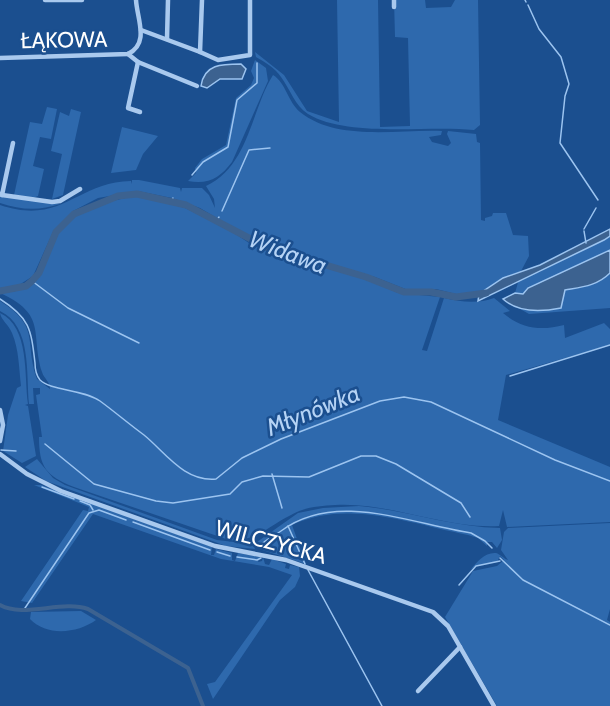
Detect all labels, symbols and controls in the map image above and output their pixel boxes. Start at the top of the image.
street label: ŁĄKOWA [20,26,108,54]
water label: Widawa [245,224,331,280]
water label: Młynówka [261,378,364,442]
street label: WILCZYCKA [212,514,330,570]

